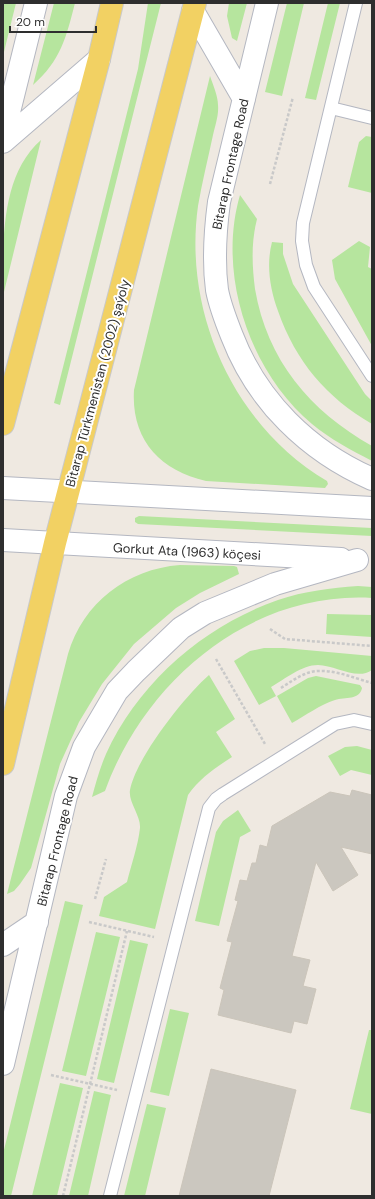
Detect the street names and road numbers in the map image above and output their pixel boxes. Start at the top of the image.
street label: Bitarap Frontage Road [208,97,253,231]
street label: Bitarap Türkmenistan (2002) şaýoly [62,277,133,489]
street label: Gorkut Ata (1963) köçesi [113,539,261,564]
street label: Bitarap Frontage Road [33,774,82,908]

